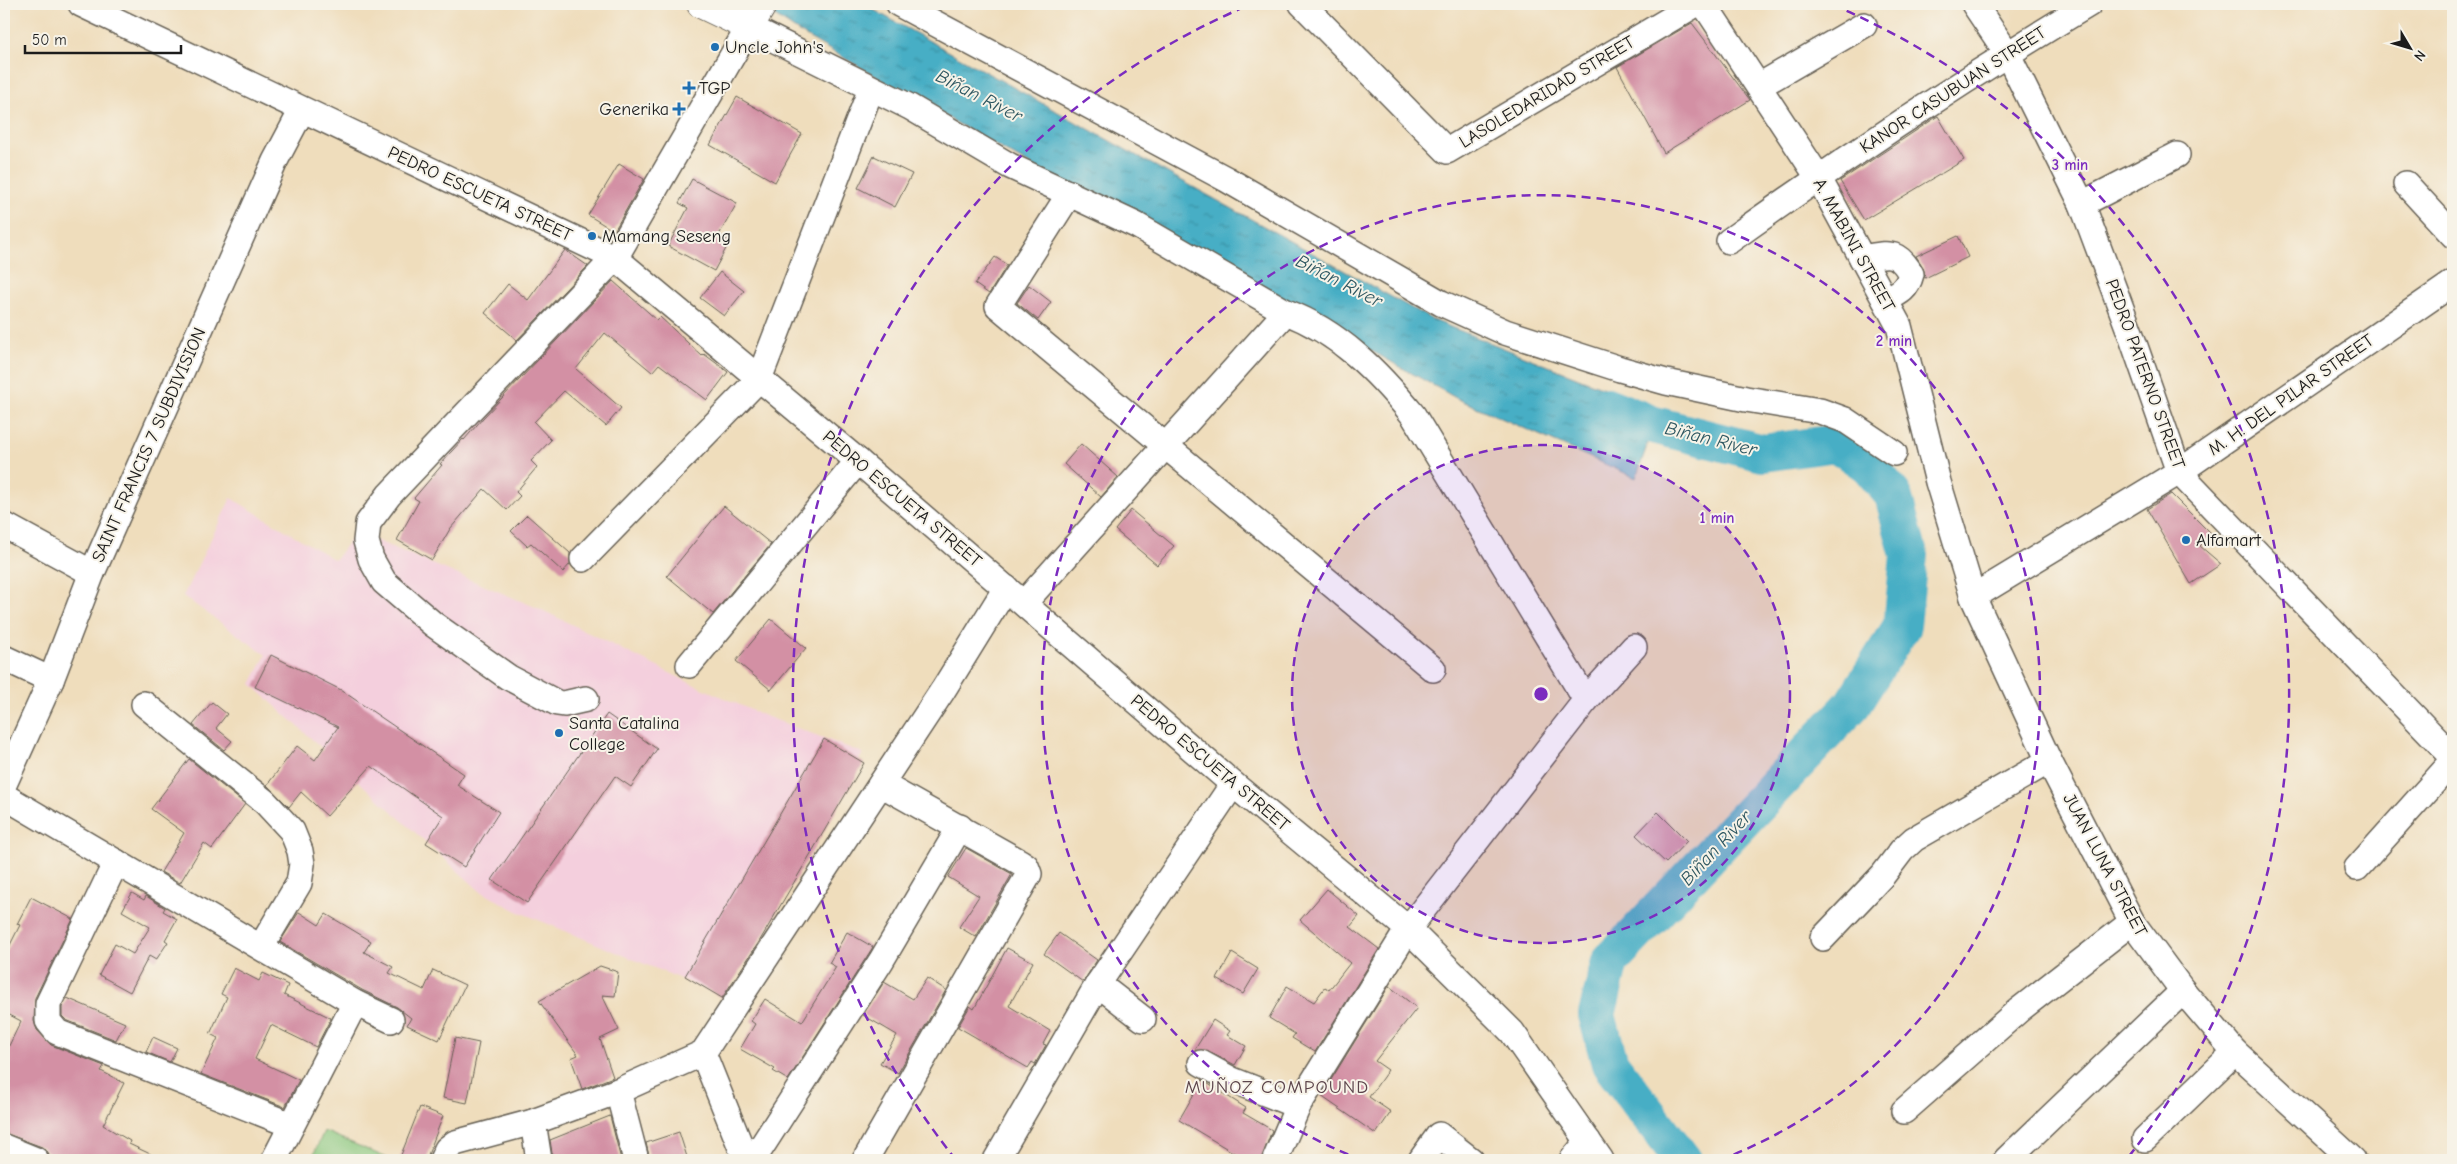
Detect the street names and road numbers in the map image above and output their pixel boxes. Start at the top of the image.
street label: KANOR CASUBUAN STREET [1856,22,2050,158]
street label: LASOLEDARIDAD STREET [1456,31,1639,153]
street label: PEDRO ESCUETA STREET [384,142,576,246]
street label: A. MABINI STREET [1809,175,1900,316]
street label: PEDRO PATERNO STREET [2101,276,2189,472]
street label: SAINT FRANCIS 7 SUBDIVISION [88,324,210,566]
street label: M. H. DEL PILAR STREET [2204,329,2378,460]
street label: PEDRO ESCUETA STREET [818,426,986,572]
street label: PEDRO ESCUETA STREET [1126,690,1294,836]
street label: JUAN LUNA STREET [2058,790,2152,941]

